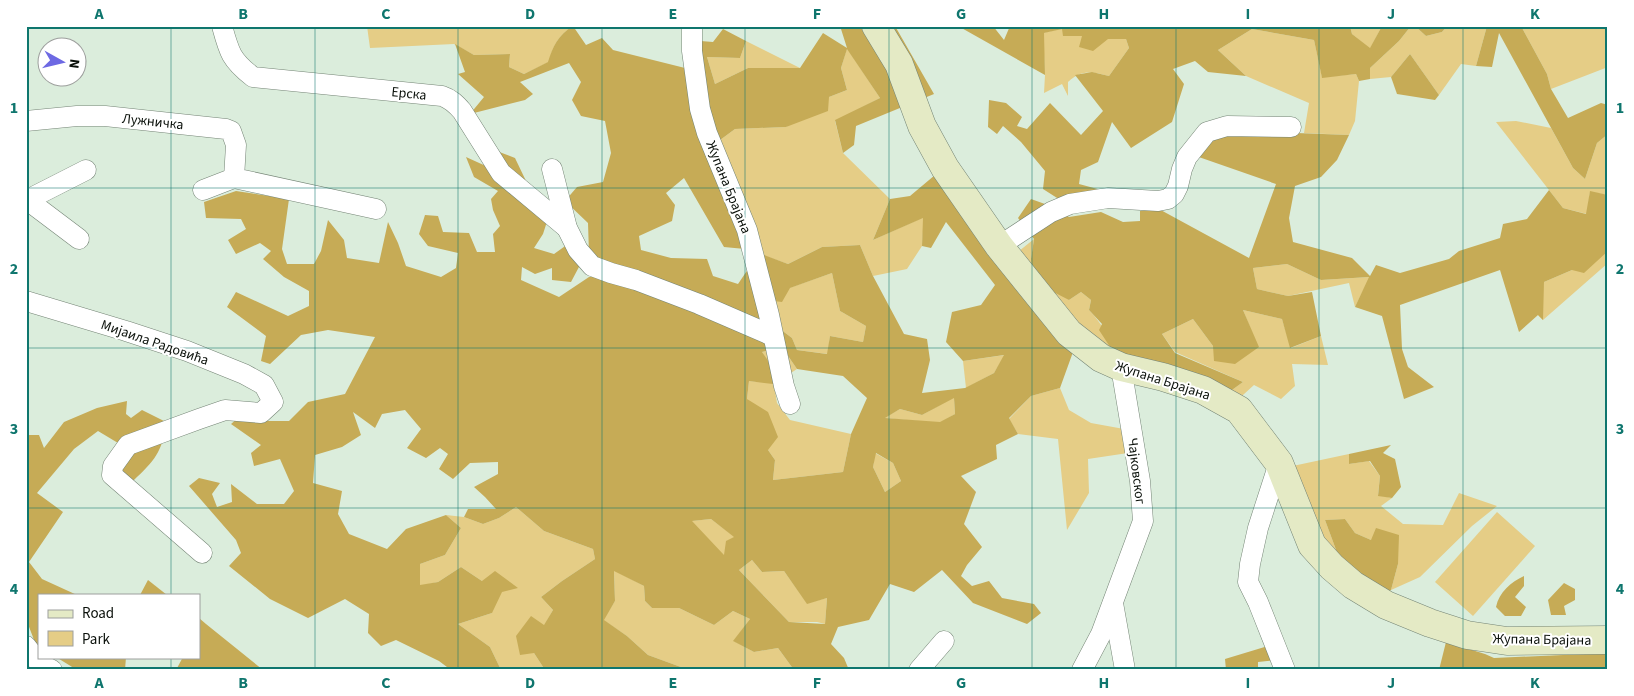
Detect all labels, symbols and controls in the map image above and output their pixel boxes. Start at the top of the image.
text: A [93,3,104,25]
text: B [238,3,248,25]
text: C [381,3,391,25]
text: D [525,3,535,25]
text: E [669,3,677,25]
text: F [813,3,821,25]
text: G [956,3,966,25]
text: H [1099,3,1109,25]
text: I [1246,3,1250,25]
text: J [1387,3,1395,25]
text: K [1530,3,1540,25]
north arrow [38,38,88,88]
text: N [63,58,84,70]
street label: Ерска [390,82,428,106]
text: 1 [10,97,18,119]
text: 1 [1616,97,1624,119]
street label: Лужничка [121,109,185,135]
street label: Жупана Брајана [700,138,756,237]
text: 2 [10,258,18,280]
text: 2 [1616,258,1624,280]
street label: Мијаила Радовића [98,315,211,371]
street label: Жупана Брајана [1113,356,1213,406]
text: 3 [10,418,18,440]
text: 3 [1616,418,1624,440]
street label: Чајковског [1122,437,1150,506]
text: 4 [10,578,19,600]
text: 4 [1616,578,1625,600]
legend [38,594,200,658]
text: Road [82,603,114,624]
text: Park [82,629,111,650]
street label: Жупана Брајана [1492,629,1591,651]
text: A [93,672,104,694]
text: B [238,672,248,694]
text: C [381,672,391,694]
text: D [525,672,535,694]
text: E [669,672,677,694]
text: F [813,672,821,694]
text: G [956,672,966,694]
text: H [1099,672,1109,694]
text: I [1246,672,1250,694]
text: J [1387,672,1395,694]
text: K [1530,672,1540,694]

